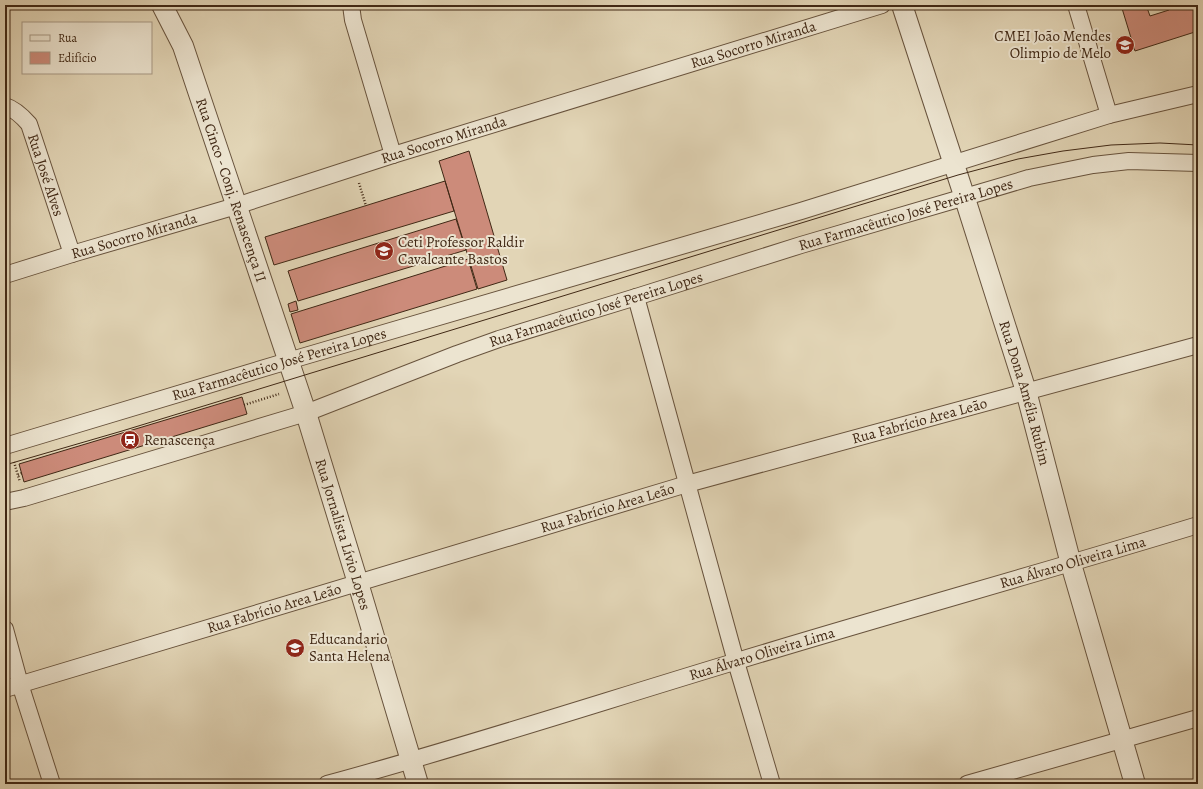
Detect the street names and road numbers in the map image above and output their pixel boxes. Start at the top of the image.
street label: Rua Socorro Miranda [688,16,818,73]
street label: Rua Cinco - Conj. Renascença II [191,95,271,285]
street label: Rua Socorro Miranda [378,111,509,168]
street label: Rua José Alves [23,131,69,219]
street label: Rua Farmacêutico José Pereira Lopes [796,173,1015,255]
street label: Rua Socorro Miranda [69,208,199,264]
street label: Rua Farmacêutico José Pereira Lopes [486,267,705,352]
street label: Rua Dona Amélia Rubim [994,318,1055,468]
street label: Rua Farmacêutico José Pereira Lopes [169,323,389,405]
street label: Rua Fabrício Area Leão [850,393,989,449]
street label: Rua Jornalista Lívio Lopes [311,456,376,613]
street label: Rua Fabrício Area Leão [538,478,677,538]
street label: Rua Álvaro Oliveira Lima [997,531,1148,593]
street label: Rua Fabrício Area Leão [205,579,344,638]
street label: Rua Álvaro Oliveira Lima [687,622,837,685]

